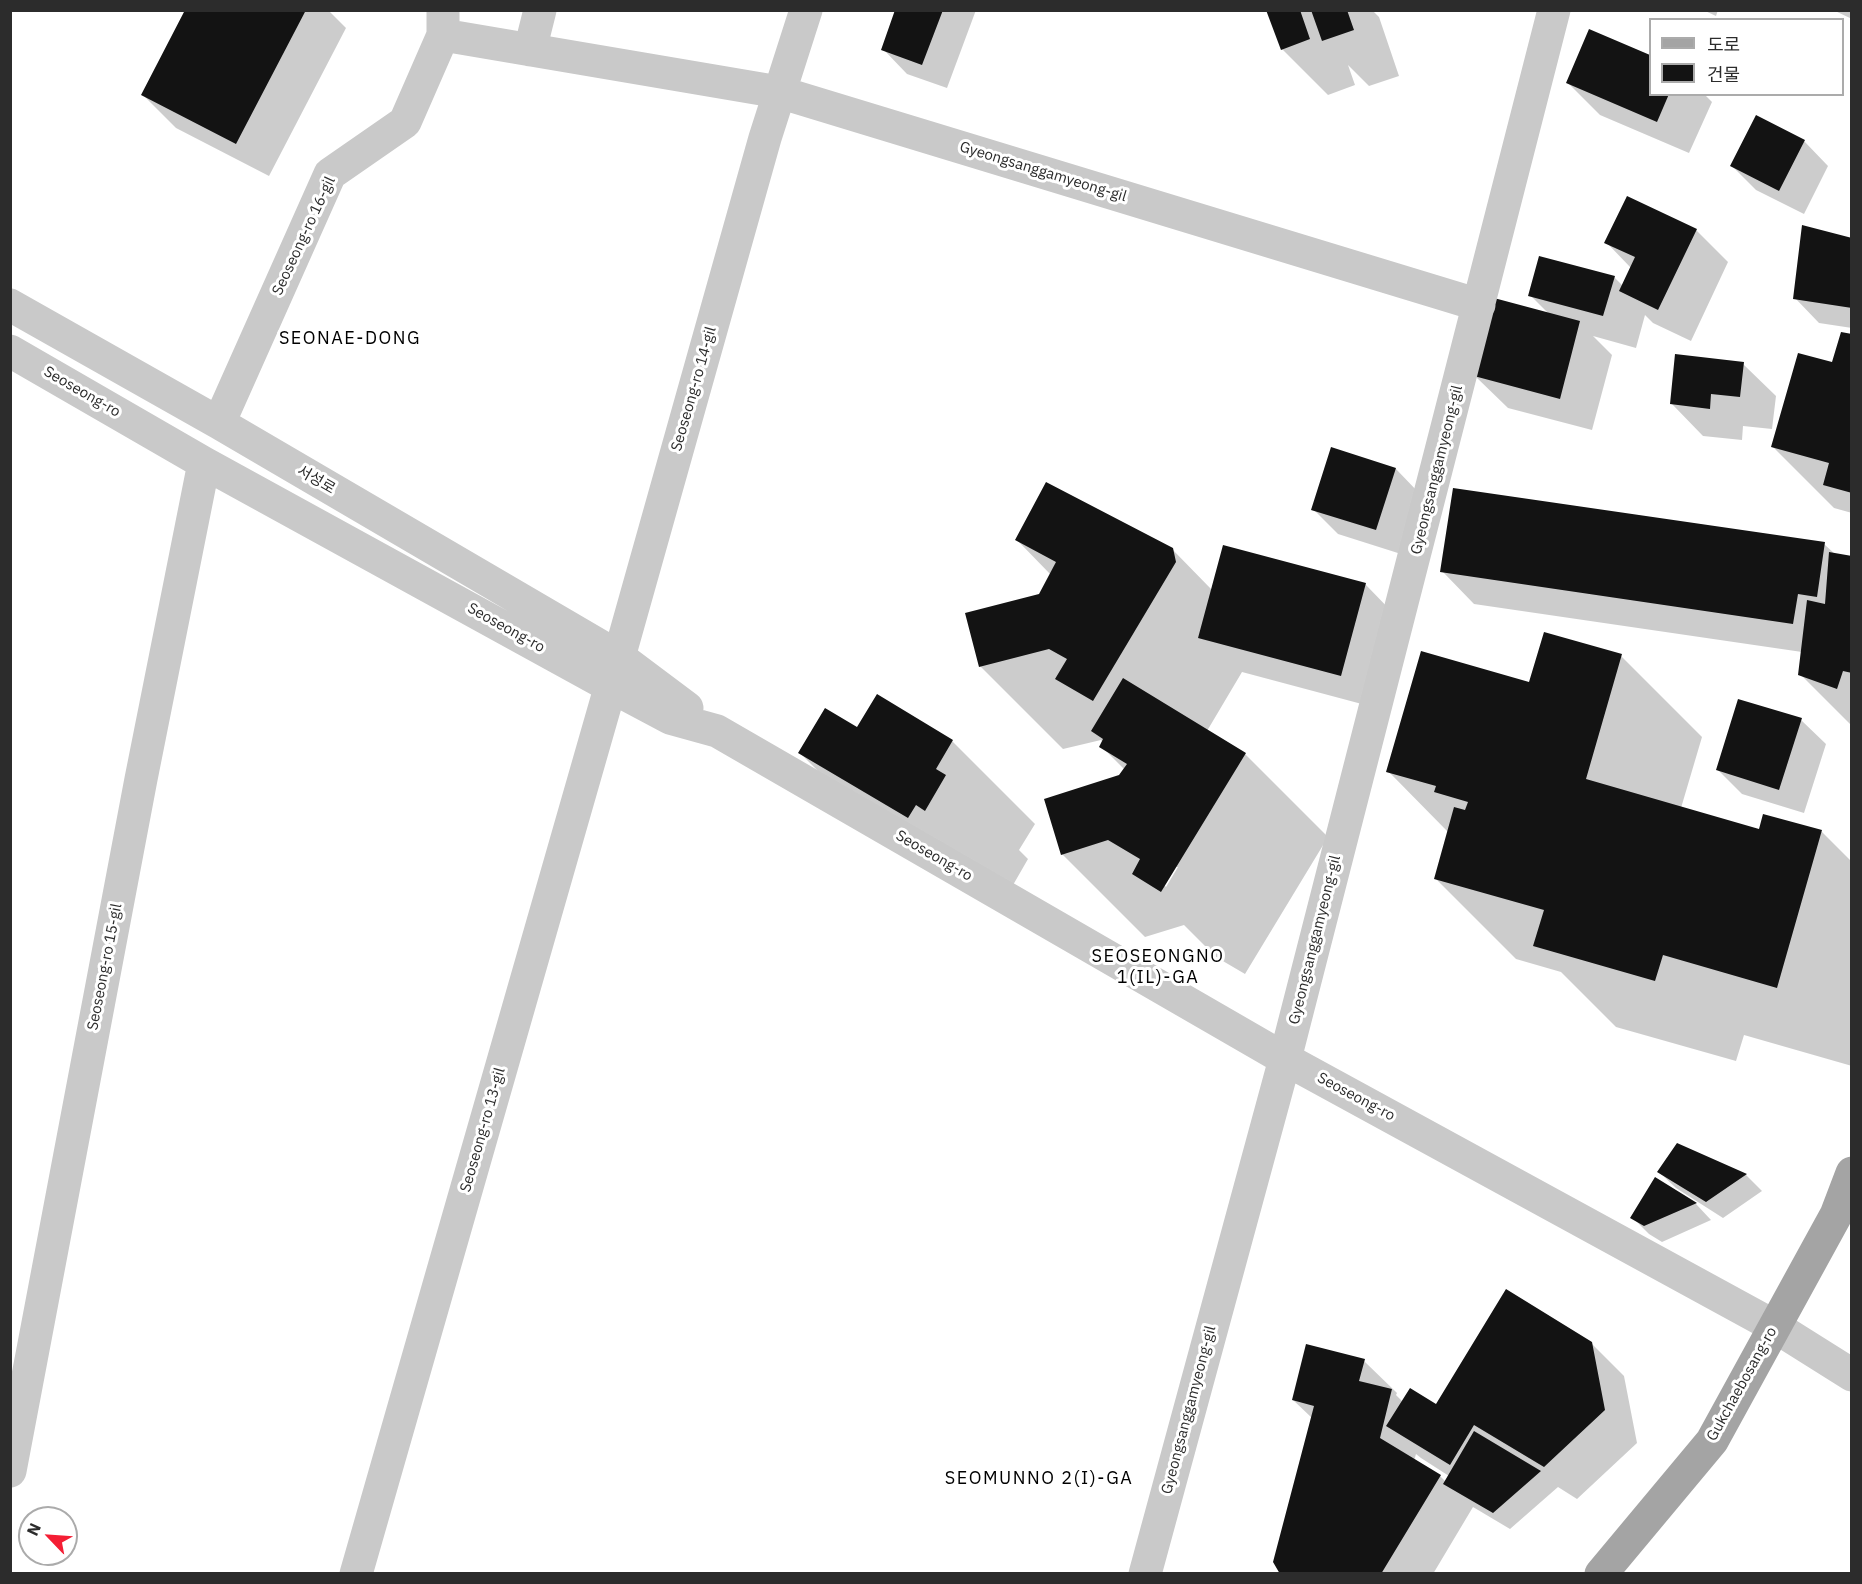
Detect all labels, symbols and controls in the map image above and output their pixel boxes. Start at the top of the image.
legend [1649,18,1844,96]
text: 도로 [1707,33,1740,56]
text: 건물 [1707,63,1740,86]
street label: Gyeongsanggamyeong-gil [957,138,1129,206]
street label: Seoseong-ro 16-gil [269,174,339,298]
street label: Seoseong-ro 14-gil [668,325,720,453]
district label: SEONAE-DONG [279,328,421,350]
street label: Seoseong-ro [40,363,124,421]
street label: Gyeongsanggamyeong-gil [1407,384,1467,556]
street label: 서성로 [294,462,338,498]
street label: Seoseong-ro [464,599,548,657]
street label: Seoseong-ro [892,827,976,885]
street label: Gyeongsanggamyeong-gil [1285,854,1345,1026]
street label: Seoseong-ro 15-gil [84,902,126,1032]
district label: SEOSEONGNO 1(IL)-GA [1091,946,1225,988]
street label: Seoseong-ro 13-gil [457,1066,509,1194]
street label: Seoseong-ro [1314,1069,1398,1125]
street label: Gyeongsanggamyeong-gil [1158,1324,1220,1496]
street label: Gukchaebosang-ro [1703,1324,1781,1444]
district label: SEOMUNNO 2(I)-GA [945,1468,1133,1490]
north arrow [18,1506,78,1566]
text: N [22,1520,45,1539]

